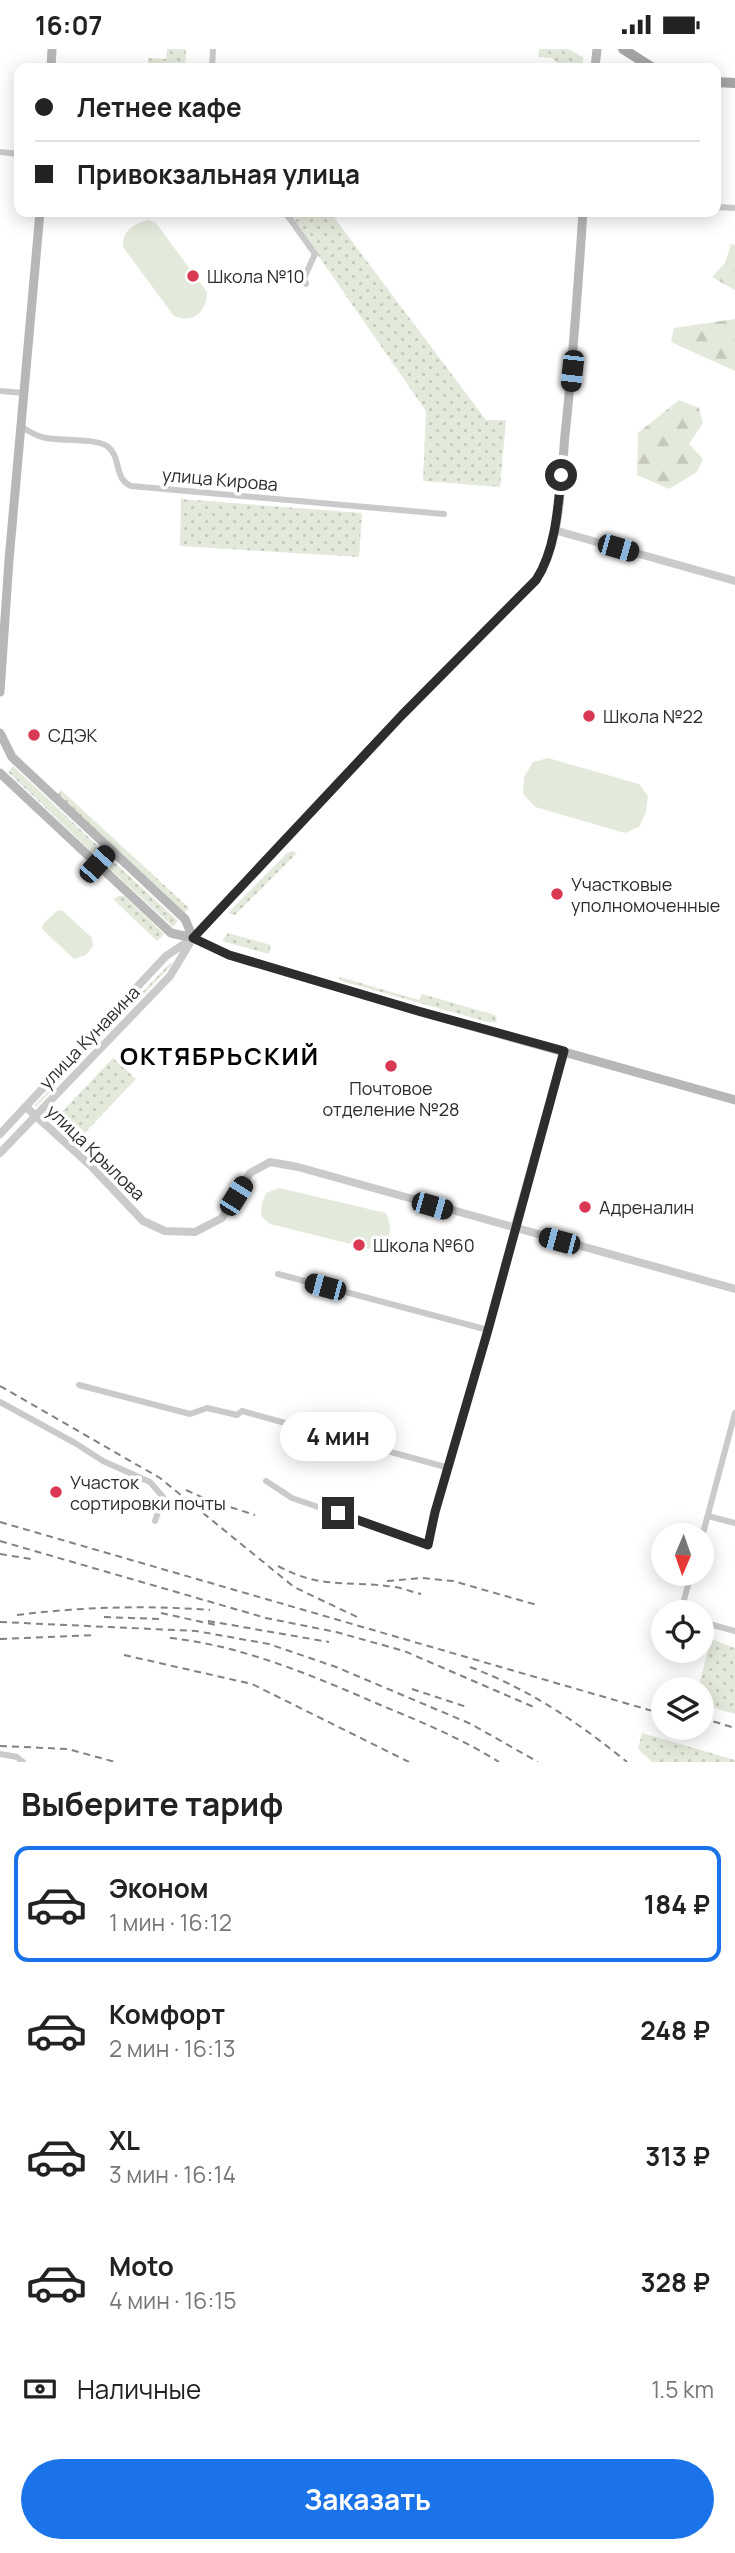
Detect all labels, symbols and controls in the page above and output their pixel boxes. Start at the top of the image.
text: 16:07 [35,7,102,43]
text: Летнее кафе [77,89,242,125]
text: Привокзальная улица [77,156,360,192]
place label: Школа №10 [207,264,305,288]
marker: Школа №10 [185,268,201,284]
car [560,349,585,393]
route start [545,459,577,491]
street label: улица Кирова [161,462,279,496]
car [595,532,642,564]
place label: Школа №22 [603,704,703,728]
marker: Школа №22 [581,708,597,724]
place label: СДЭК [48,723,97,747]
marker: СДЭК [26,727,42,743]
car [76,841,119,887]
place label: Участковые уполномоченные [571,872,720,917]
marker: Участковые уполномоченные [549,886,565,902]
street label: улица Кунавина [33,980,145,1094]
district label: ОКТЯБРЬСКИЙ [120,1039,320,1072]
marker: Почтовое отделение №28 [383,1058,399,1074]
place label: Почтовое отделение №28 [322,1076,460,1121]
street label: улица Крылова [41,1099,151,1205]
car [216,1173,257,1219]
car [409,1190,456,1222]
place label: Адреналин [599,1195,694,1219]
marker: Адреналин [577,1199,593,1215]
car [536,1225,583,1257]
place label: Школа №60 [373,1233,475,1257]
marker: Школа №60 [351,1237,367,1253]
car [302,1271,349,1303]
callout: 4 мин [280,1411,396,1461]
text: 4 мин [306,1420,370,1452]
place label: Участок сортировки почты [70,1470,226,1515]
marker: Участок сортировки почты [48,1484,64,1500]
route end [322,1497,354,1529]
north arrow [651,1523,714,1585]
map controls [651,1523,714,1740]
button: locate [651,1600,714,1663]
button: layers [651,1677,714,1740]
text: Выберите тариф [21,1782,283,1826]
text: Эконом [109,1870,209,1906]
icon: car [25,1873,88,1936]
text: 184 ₽ [644,1886,710,1922]
text: 1 мин · 16:12 [109,1906,232,1938]
text: Комфорт [109,1996,225,2032]
icon: car [25,1999,88,2062]
text: 248 ₽ [640,2012,710,2048]
text: 2 мин · 16:13 [109,2032,236,2064]
text: XL [109,2122,140,2158]
icon: car [25,2125,88,2188]
text: 313 ₽ [645,2138,710,2174]
text: 3 мин · 16:14 [109,2158,236,2190]
text: Moto [109,2248,174,2284]
icon: car [25,2251,88,2314]
text: 328 ₽ [640,2264,710,2300]
text: 4 мин · 16:15 [109,2284,237,2316]
icon: cash [21,2370,59,2408]
text: Наличные [77,2371,201,2407]
text: 1.5 km [651,2373,714,2405]
button: Заказать [21,2459,714,2539]

